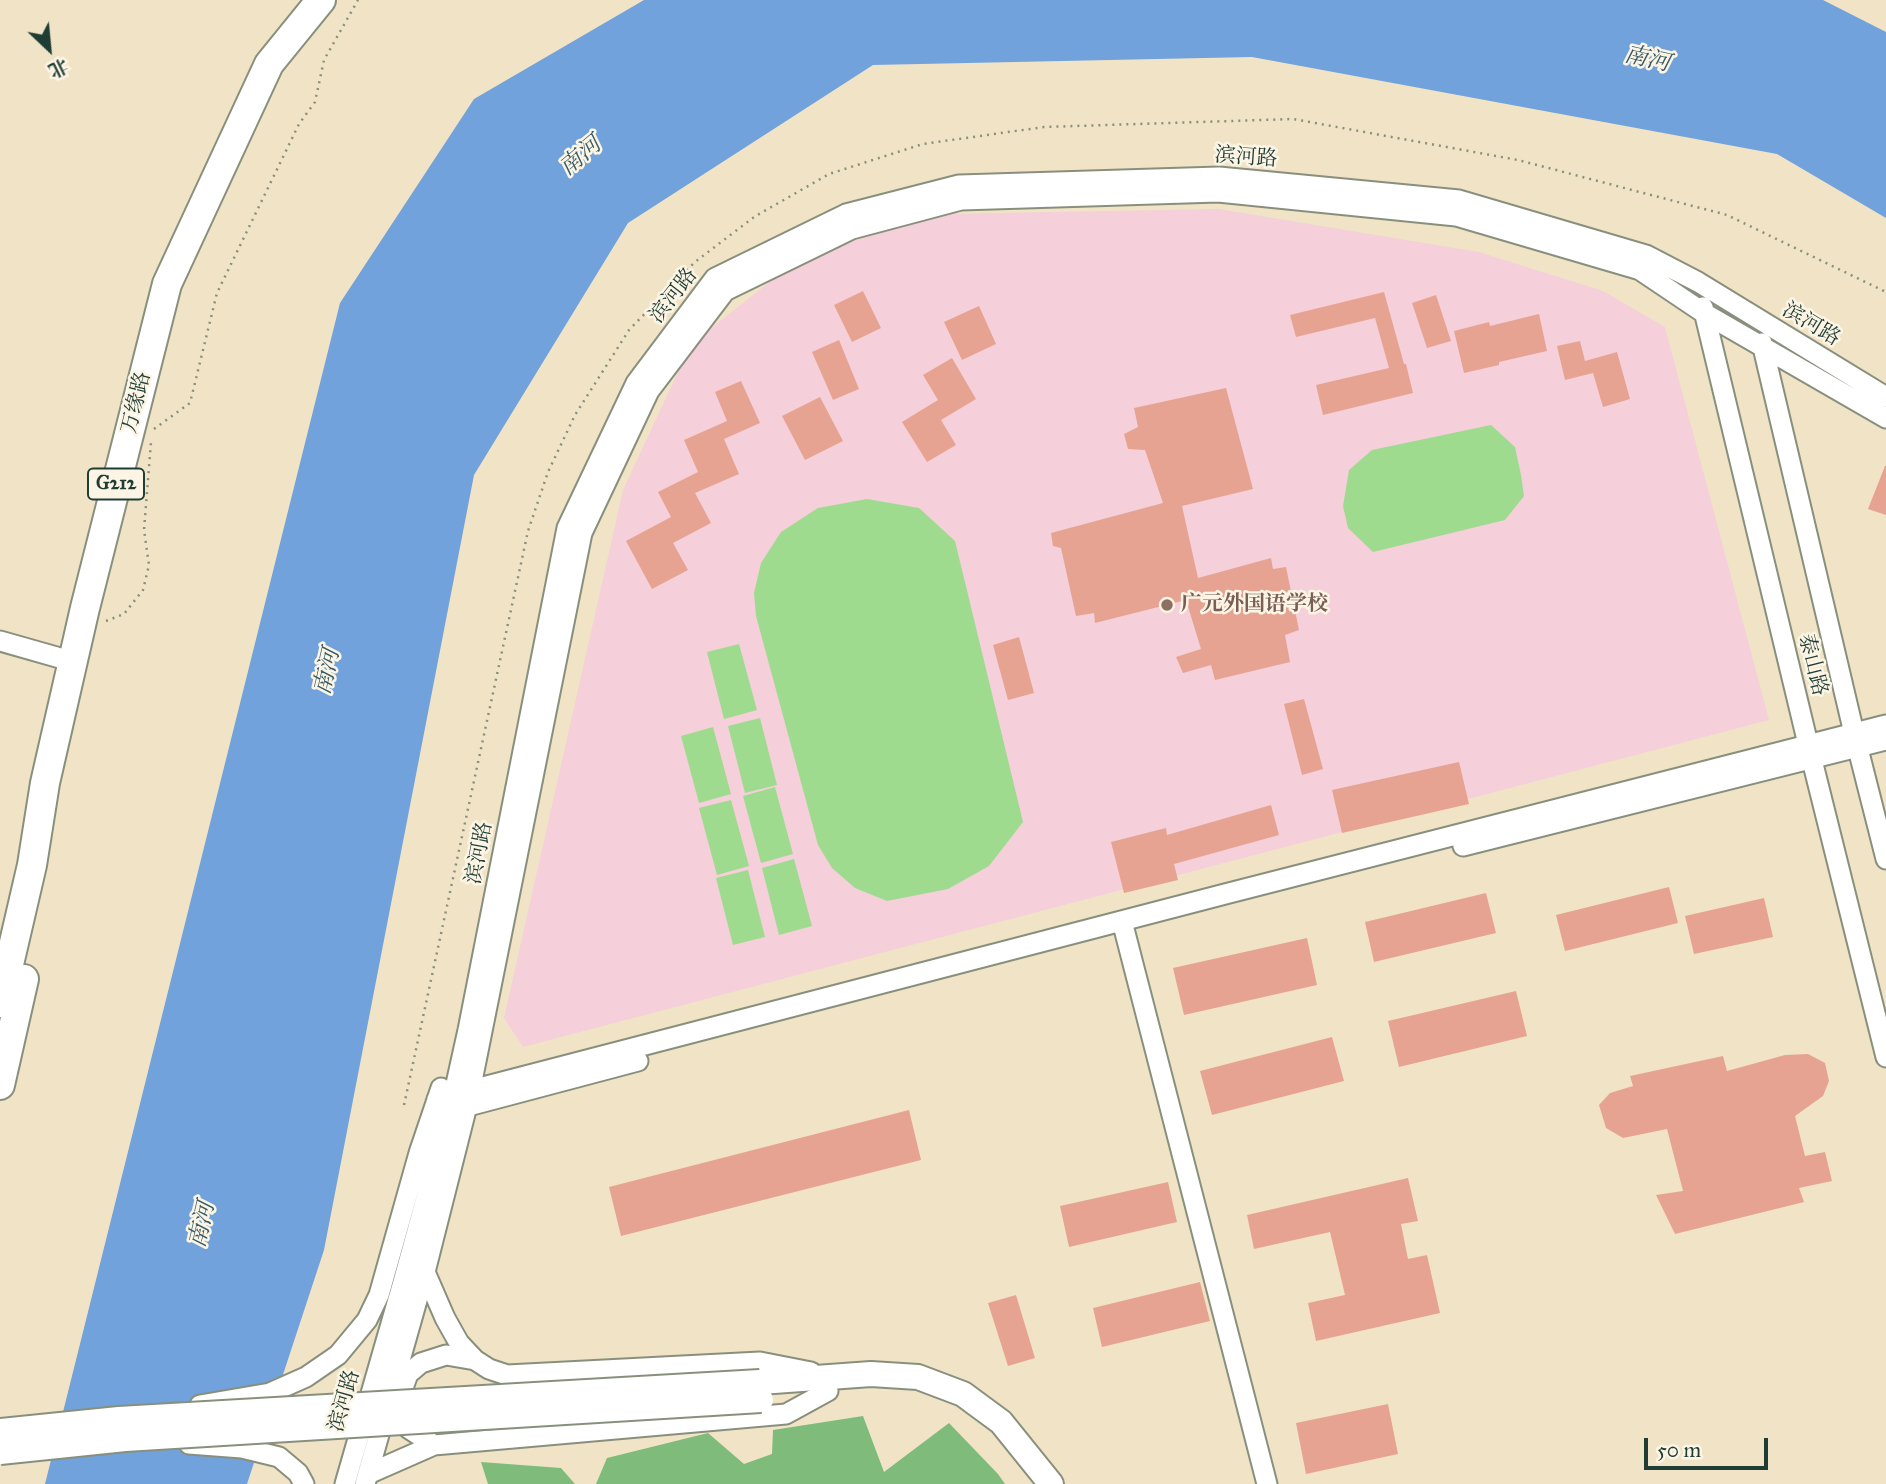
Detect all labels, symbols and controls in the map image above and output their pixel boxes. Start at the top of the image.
north arrow [14,14,84,84]
water label: 南河 [1621,41,1673,79]
text: 北 [45,54,72,83]
water label: 南河 [555,132,607,182]
street label: 滨河路 [1214,143,1278,173]
street label: 滨河路 [645,263,703,329]
street label: 滨河路 [1778,298,1844,352]
street label: 万缘路 [117,369,157,437]
road number: G212 [88,468,144,499]
place label: 广元外国语学校 [1181,592,1328,618]
marker: 广元外国语学校 [1159,597,1175,613]
street label: 泰山路 [1792,631,1832,699]
water label: 南河 [309,646,347,698]
street label: 滨河路 [462,820,498,886]
water label: 南河 [184,1199,222,1251]
street label: 滨河路 [324,1367,366,1435]
scale bar [1648,1424,1772,1468]
text: 50 m [1657,1437,1701,1463]

